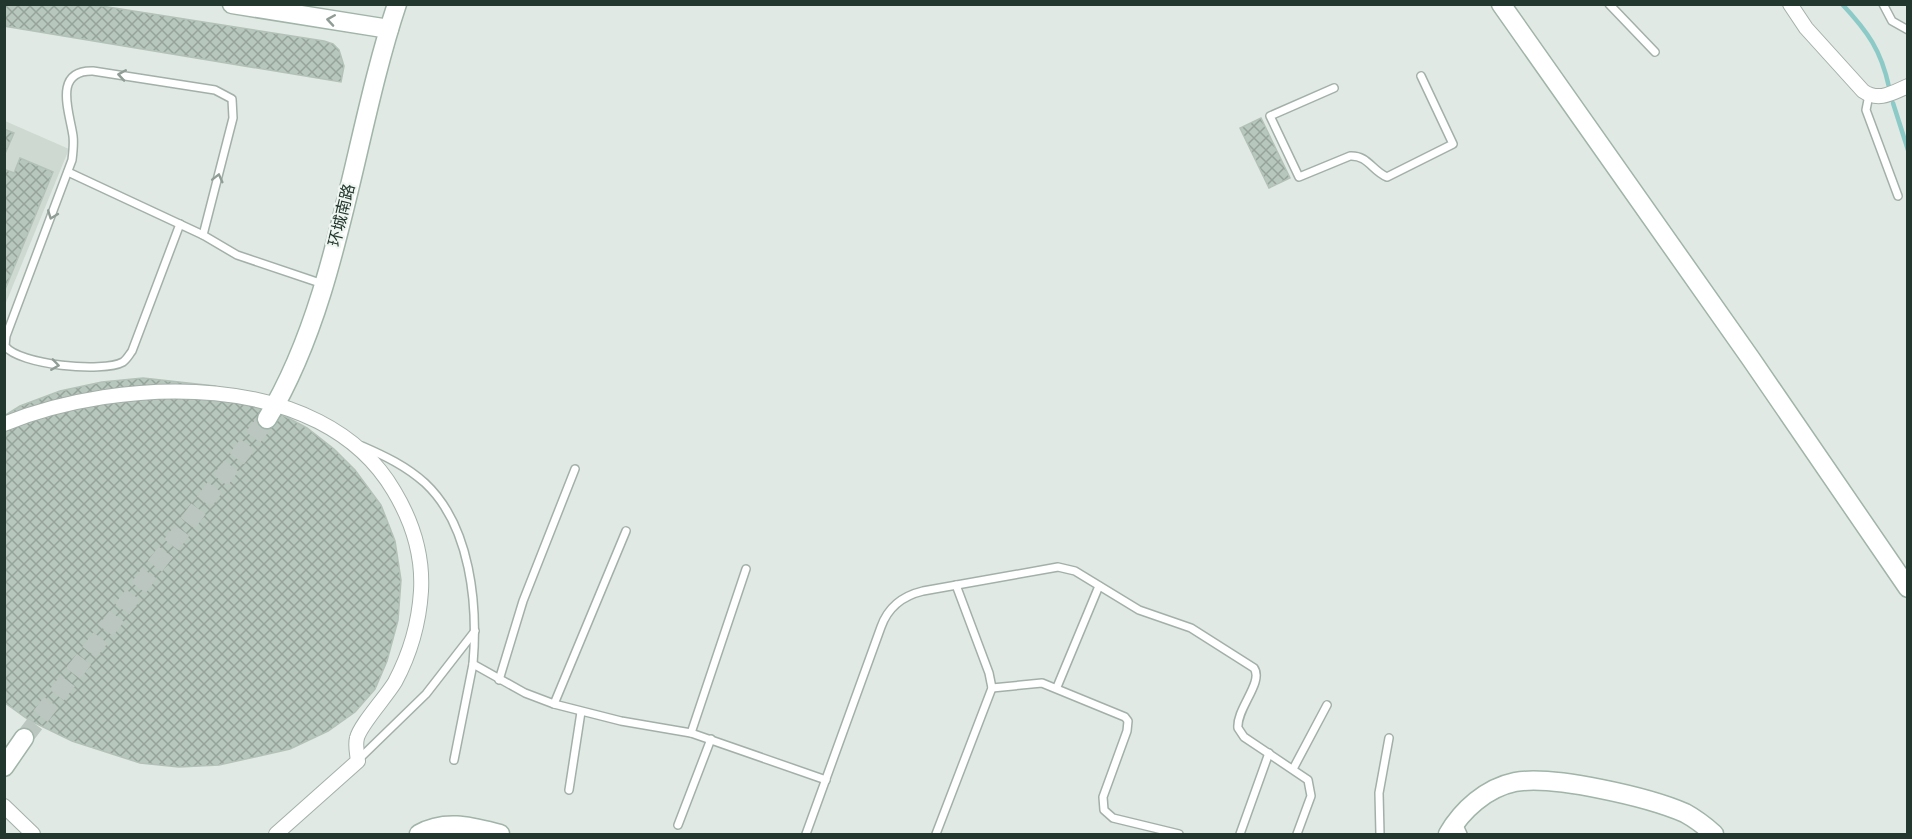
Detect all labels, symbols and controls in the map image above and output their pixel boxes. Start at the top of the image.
one-way arrow [326,14,336,27]
one-way arrow [118,70,127,82]
one-way arrow [210,173,223,183]
street label: 环城南路 [324,182,357,248]
one-way arrow [47,208,59,219]
one-way arrow [51,358,60,370]

